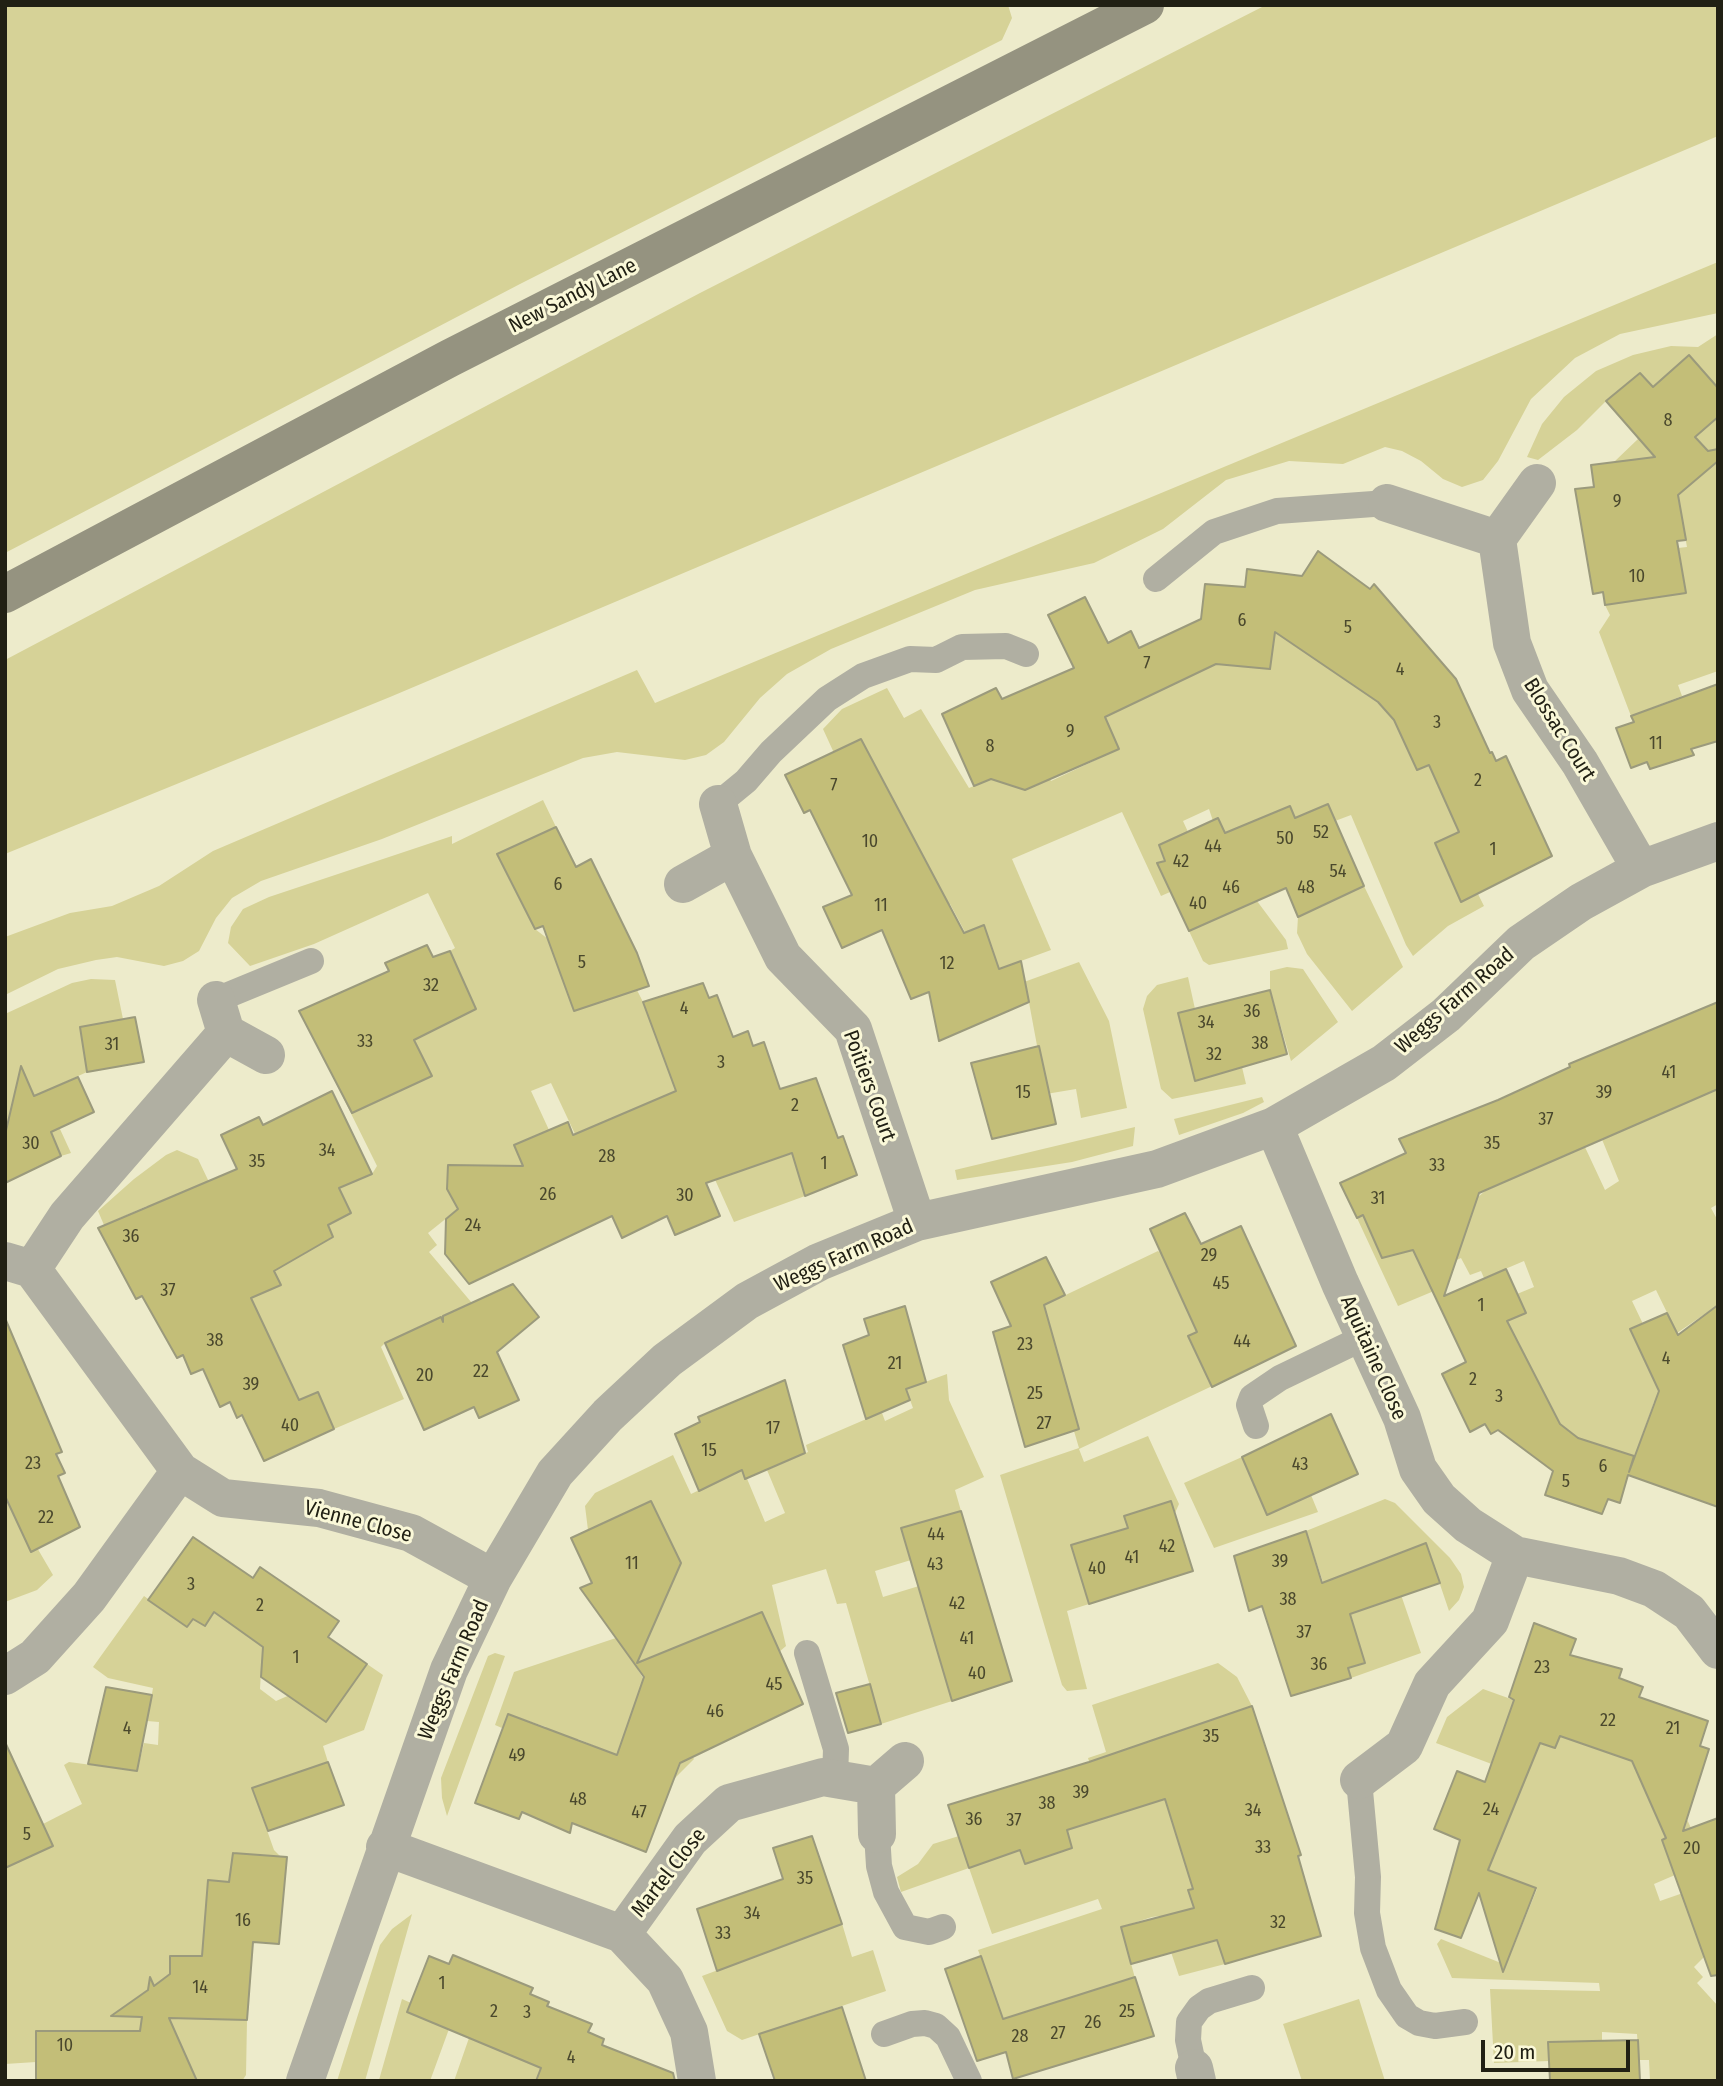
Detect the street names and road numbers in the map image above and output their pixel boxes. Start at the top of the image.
street label: New Sandy Lane [505,253,641,339]
street label: Blossac Court [1518,674,1600,786]
street label: Weggs Farm Road [1390,942,1520,1060]
street label: Poitiers Court [837,1027,901,1145]
street label: Weggs Farm Road [771,1214,917,1298]
street label: Aquitaine Close [1334,1292,1412,1424]
street label: Vienne Close [302,1496,414,1548]
street label: Weggs Farm Road [413,1596,495,1744]
street label: Martel Close [626,1823,712,1923]

